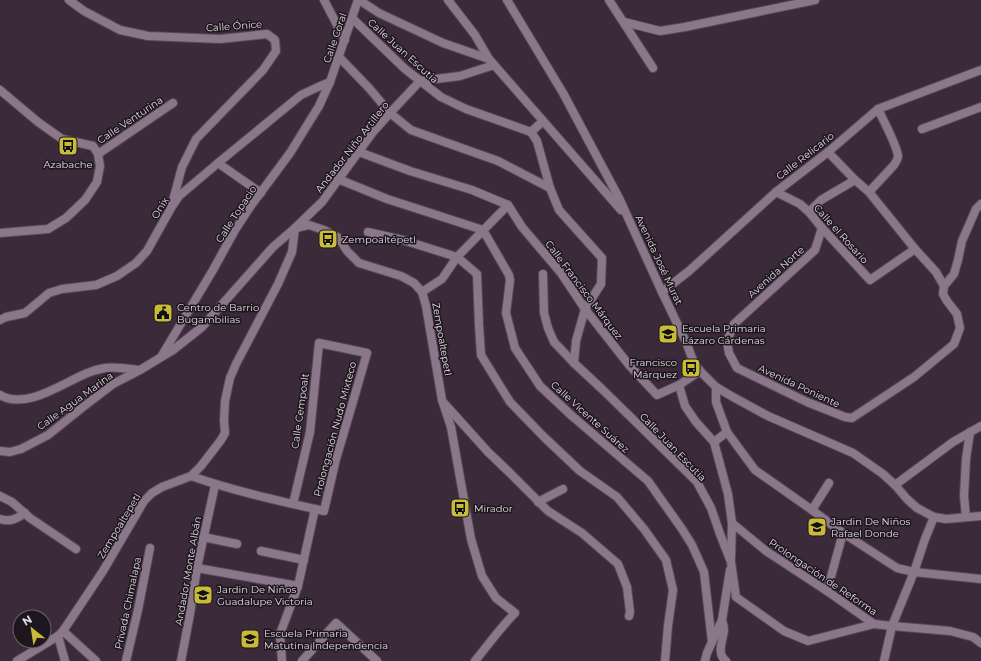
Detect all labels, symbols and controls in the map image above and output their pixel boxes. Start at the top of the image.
street label: Calle Coral [320,11,350,65]
street label: Calle Juan Escutia [365,16,441,86]
street label: Calle Ónice [205,18,263,34]
street label: Calle Venturina [95,93,165,147]
street label: Andador Niño Artillero [312,99,392,195]
street label: Calle Relicario [773,129,837,183]
bus stop icon: Azabache [57,135,79,157]
place label: Azabache [43,158,93,171]
street label: Calle Topacio [213,183,259,245]
street label: Onix [148,194,172,221]
street label: Calle el Rosario [811,202,871,266]
street label: Avenida José Murat [632,213,686,307]
bus stop icon: Zempoaltépetl [317,228,339,250]
place label: Zempoaltépetl [342,233,416,246]
street label: Calle Francisco Márquez [542,238,626,342]
street label: Avenida Norte [745,243,807,301]
place label: Centro de Barrio Bugambilias [177,301,259,326]
street label: Zempoaltepetl [429,301,455,377]
public building icon: Centro de Barrio Bugambilias [152,302,174,324]
place label: Escuela Primaria Lázaro Cárdenas [682,322,766,347]
school or university icon: Escuela Primaria Lázaro Cárdenas [657,323,679,345]
place label: Francisco Márquez [630,356,677,381]
bus stop icon: Francisco Márquez [680,357,702,379]
street label: Prolongación Nudo Mixteco [311,360,359,498]
street label: Avenida Poniente [756,361,842,411]
street label: Calle Agua Marina [34,369,116,433]
street label: Calle Cempoalt [288,372,312,450]
street label: Calle Vicente Suárez [548,378,632,456]
street label: Calle Juan Escutia [637,410,709,484]
street label: Zempoaltepetl [94,491,144,561]
bus stop icon: Mirador [449,497,471,519]
place label: Mirador [474,502,513,515]
street label: Andador Monte Albán [172,515,204,627]
place label: Jardin De Niños Rafael Donde [830,515,910,540]
school or university icon: Jardin De Niños Rafael Donde [806,516,828,538]
street label: Prolongación de Reforma [766,536,880,618]
street label: Privada Chimalapa [112,556,144,650]
place label: Jardin De Niños Guadalupe Victoria [216,583,313,608]
school or university icon: Jardin De Niños Guadalupe Victoria [192,584,214,606]
north arrow [12,609,52,649]
text: N [20,612,34,629]
place label: Escuela Primaria Matutina Independencia [264,627,388,652]
school or university icon: Escuela Primaria Matutina Independencia [239,628,261,650]

